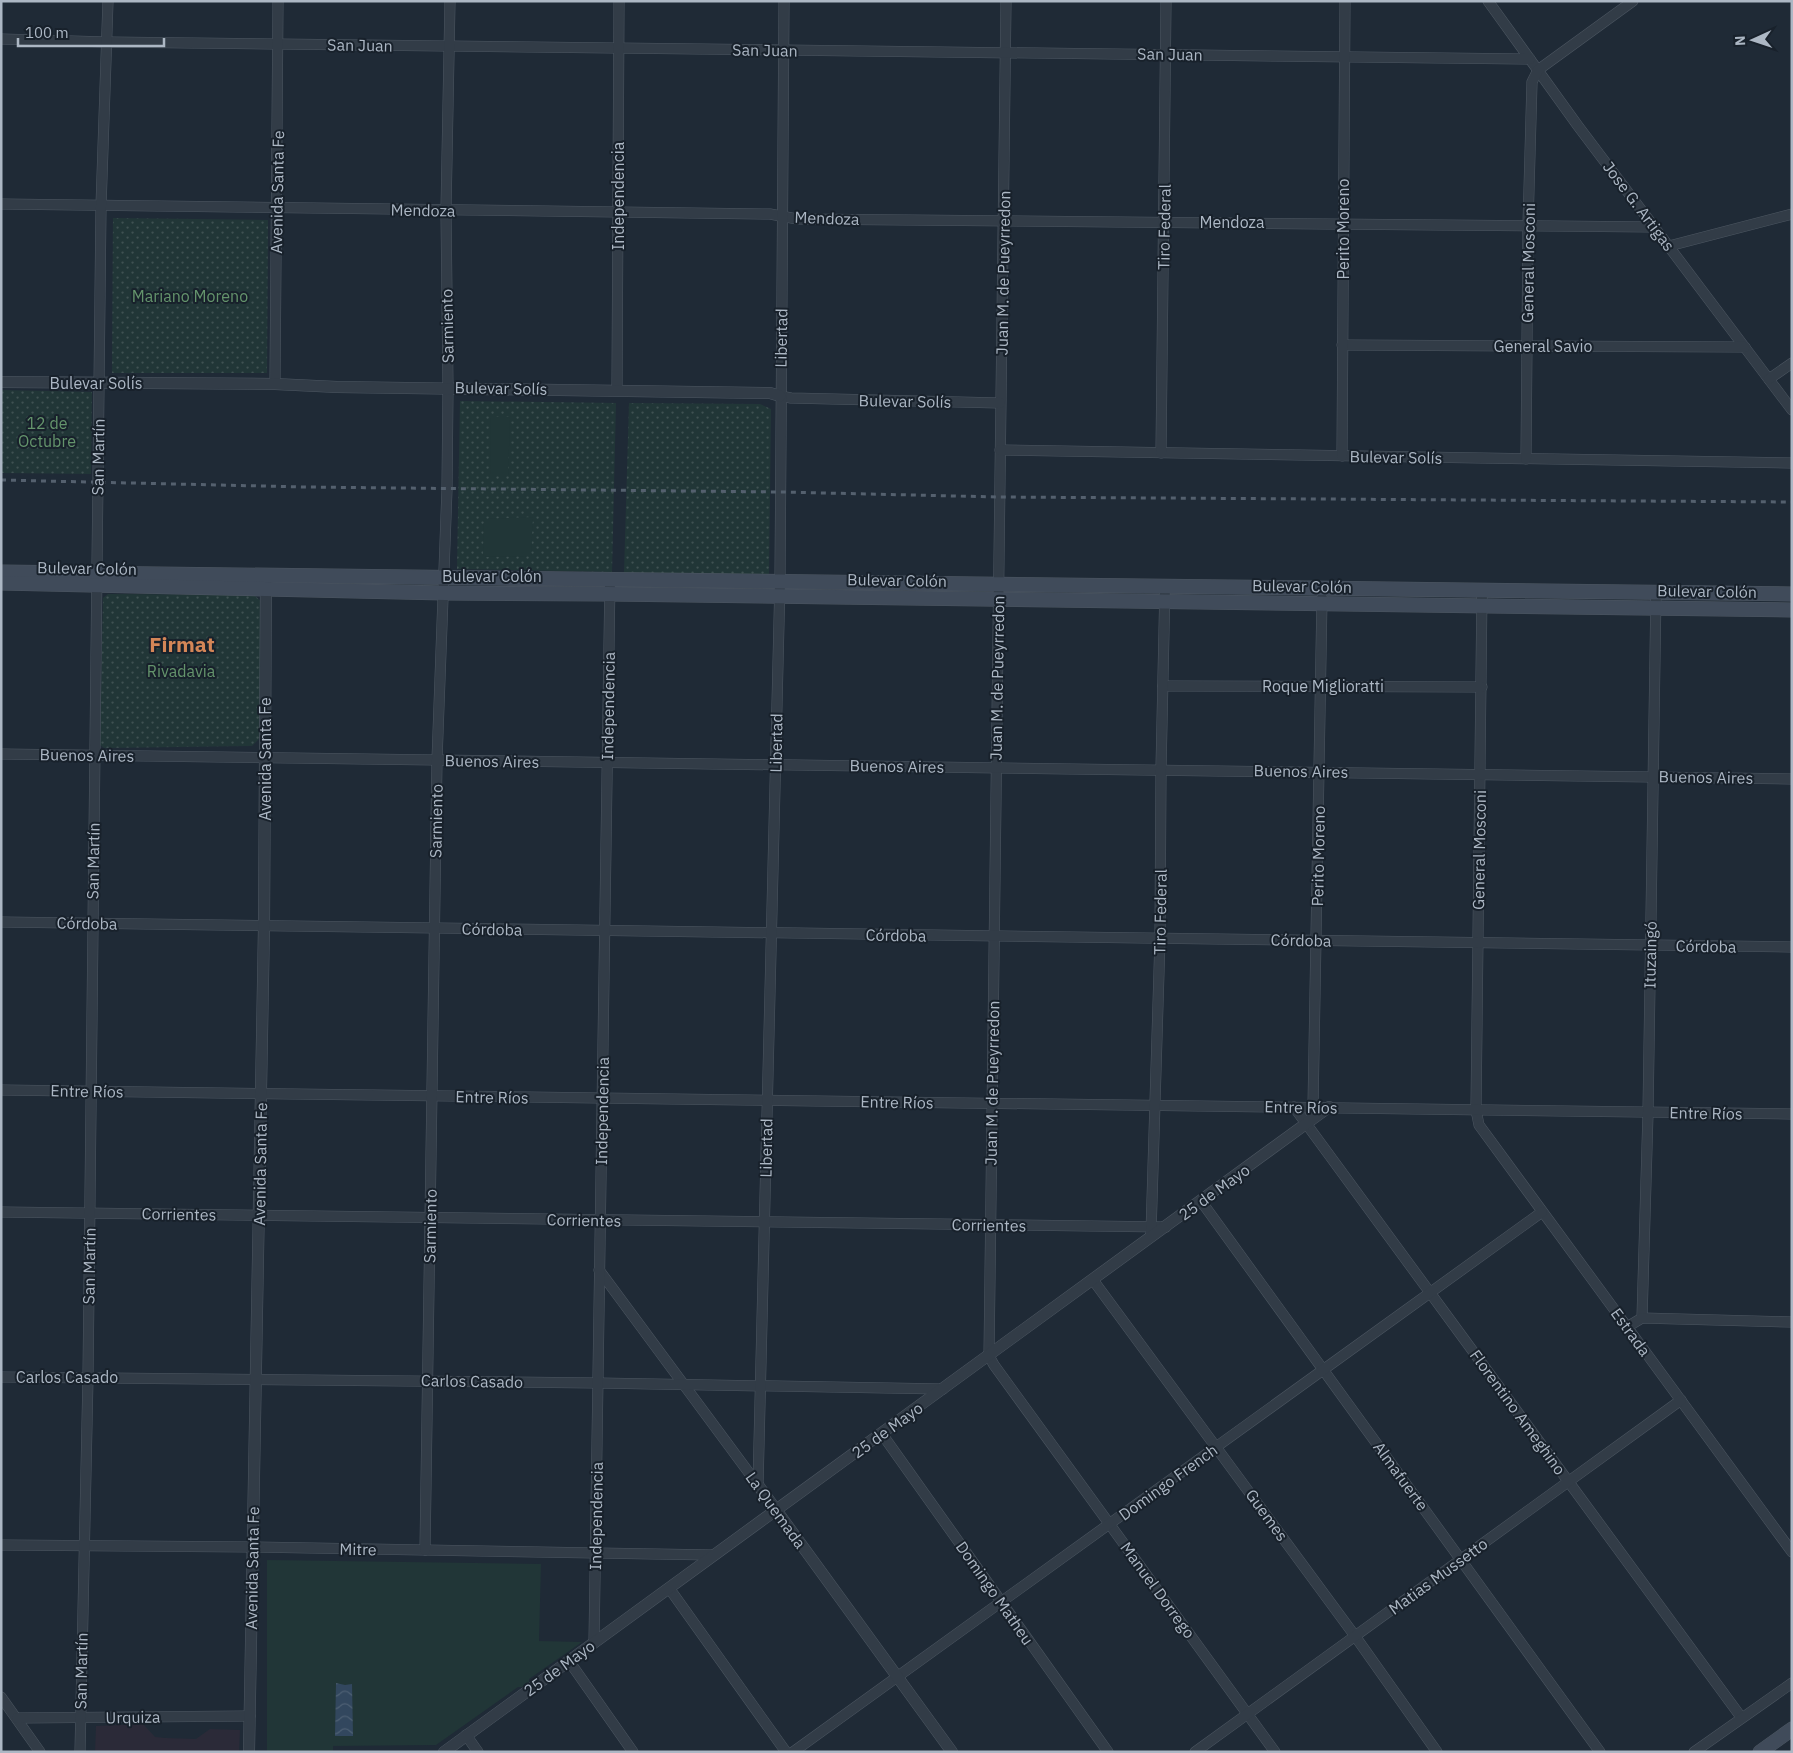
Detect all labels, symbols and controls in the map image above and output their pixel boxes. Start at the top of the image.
scale bar [18,15,164,47]
north arrow [1728,15,1778,65]
text: 100 m [25,23,69,42]
street label: San Juan [327,34,393,56]
text: N [1731,35,1749,46]
street label: San Juan [732,39,798,61]
street label: San Juan [1137,43,1203,65]
street label: Avenida Santa Fe [266,130,288,254]
street label: Independencia [608,141,628,250]
street label: Jose G. Artigas [1599,157,1679,255]
street label: Perito Moreno [1333,179,1353,279]
street label: Tiro Federal [1153,184,1175,270]
street label: Juan M. de Pueyrredon [992,190,1014,356]
street label: Mendoza [390,199,456,221]
street label: General Mosconi [1517,203,1539,323]
street label: Mendoza [794,207,860,229]
street label: Mendoza [1200,212,1265,232]
park label: Mariano Moreno [132,286,248,306]
street label: Sarmiento [436,289,458,363]
street label: Libertad [770,308,792,368]
street label: General Savio [1494,336,1592,356]
street label: Bulevar Solís [50,373,142,393]
street label: Bulevar Solís [454,377,548,399]
street label: Bulevar Solís [858,390,952,412]
park label: 12 de Octubre [18,413,76,451]
street label: San Martín [87,418,109,496]
street label: Bulevar Solís [1349,446,1443,468]
street label: Bulevar Colón [37,557,137,579]
street label: Bulevar Colón [442,566,542,586]
street label: Bulevar Colón [847,569,947,591]
street label: Bulevar Colón [1252,575,1352,597]
street label: Bulevar Colón [1657,580,1757,602]
street label: Juan M. de Pueyrredon [986,595,1008,761]
district label: Firmat [149,630,215,658]
street label: Independencia [597,651,619,760]
park label: Rivadavia [147,661,216,681]
street label: Roque Miglioratti [1262,676,1384,696]
street label: Avenida Santa Fe [255,697,275,821]
street label: Libertad [765,713,787,773]
street label: Buenos Aires [40,744,134,766]
street label: Buenos Aires [445,750,539,772]
street label: Buenos Aires [850,755,944,777]
street label: Buenos Aires [1254,760,1348,782]
street label: Buenos Aires [1659,766,1753,788]
street label: Sarmiento [425,784,447,858]
street label: General Mosconi [1468,790,1490,910]
street label: Perito Moreno [1307,805,1329,907]
street label: San Martín [82,822,104,900]
street label: Tiro Federal [1149,869,1171,955]
street label: Córdoba [56,912,118,934]
street label: Córdoba [461,918,523,940]
street label: Ituzaingó [1639,921,1661,989]
street label: Córdoba [865,924,927,946]
street label: Córdoba [1270,929,1332,951]
street label: Córdoba [1675,935,1737,957]
street label: Juan M. de Pueyrredon [981,1000,1003,1166]
street label: Independencia [591,1056,613,1165]
street label: Entre Ríos [50,1080,124,1102]
street label: Entre Ríos [455,1086,529,1108]
street label: Entre Ríos [860,1091,934,1113]
street label: Entre Ríos [1264,1096,1338,1118]
street label: Avenida Santa Fe [249,1102,271,1226]
street label: Entre Ríos [1669,1102,1743,1124]
street label: Libertad [755,1118,777,1178]
street label: 25 de Mayo [1174,1159,1254,1225]
street label: Sarmiento [419,1189,441,1263]
street label: Corrientes [142,1203,216,1225]
street label: Corrientes [547,1209,621,1231]
street label: Corrientes [952,1214,1026,1236]
street label: San Martín [78,1227,100,1305]
street label: Estrada [1607,1304,1655,1360]
street label: Florentino Ameghino [1466,1345,1570,1479]
street label: Carlos Casado [16,1367,118,1387]
street label: Carlos Casado [421,1370,523,1392]
street label: 25 de Mayo [847,1397,927,1463]
street label: Almafuerte [1369,1438,1433,1515]
street label: Domingo French [1115,1439,1221,1525]
street label: Independencia [585,1461,607,1570]
street label: La Quemada [742,1468,811,1553]
street label: Guemes [1241,1485,1293,1545]
street label: Avenida Santa Fe [241,1506,263,1630]
street label: Matias Mussetto [1385,1533,1491,1619]
street label: Domingo Matheu [952,1537,1038,1649]
street label: Manuel Dorrego [1116,1538,1200,1642]
street label: Mitre [339,1539,377,1559]
street label: San Martín [70,1632,92,1710]
street label: 25 de Mayo [519,1635,599,1701]
street label: Urquiza [105,1707,161,1727]

